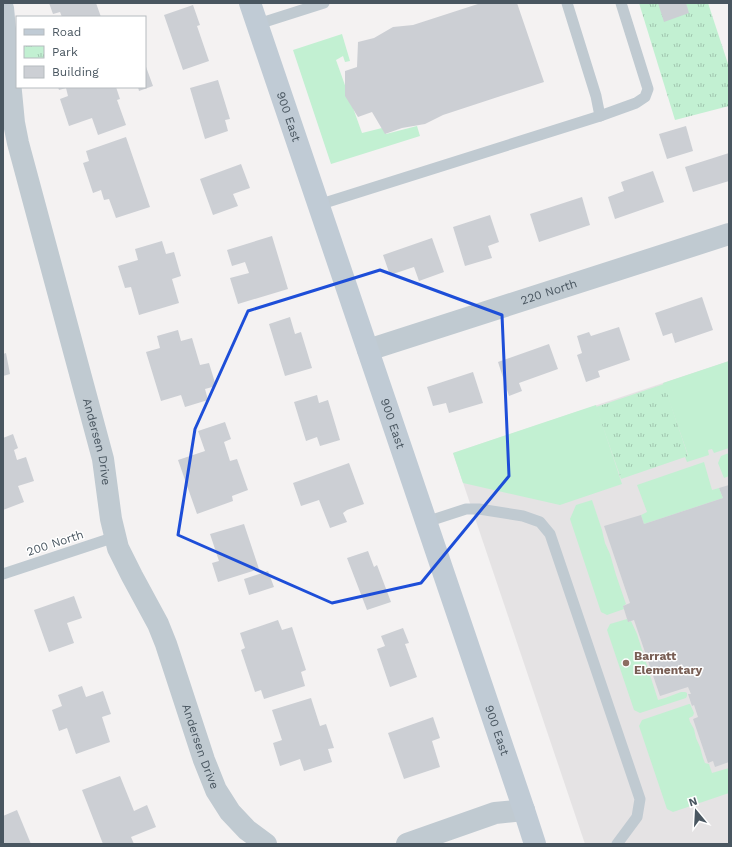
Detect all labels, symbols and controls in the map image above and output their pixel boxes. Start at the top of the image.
legend [16,16,146,88]
text: Road [52,25,81,39]
text: Park [52,45,78,59]
text: Building [52,65,99,79]
street label: 900 East [274,90,304,144]
street label: 220 North [519,276,579,307]
street label: 900 East [378,396,408,450]
street label: Andersen Drive [80,397,113,486]
street label: 200 North [25,527,85,559]
place label: Barratt Elementary [634,649,703,677]
marker: Barratt Elementary [621,658,631,668]
street label: Andersen Drive [179,702,222,791]
street label: 900 East [482,703,512,757]
north arrow [676,791,716,831]
text: N [687,795,699,809]

